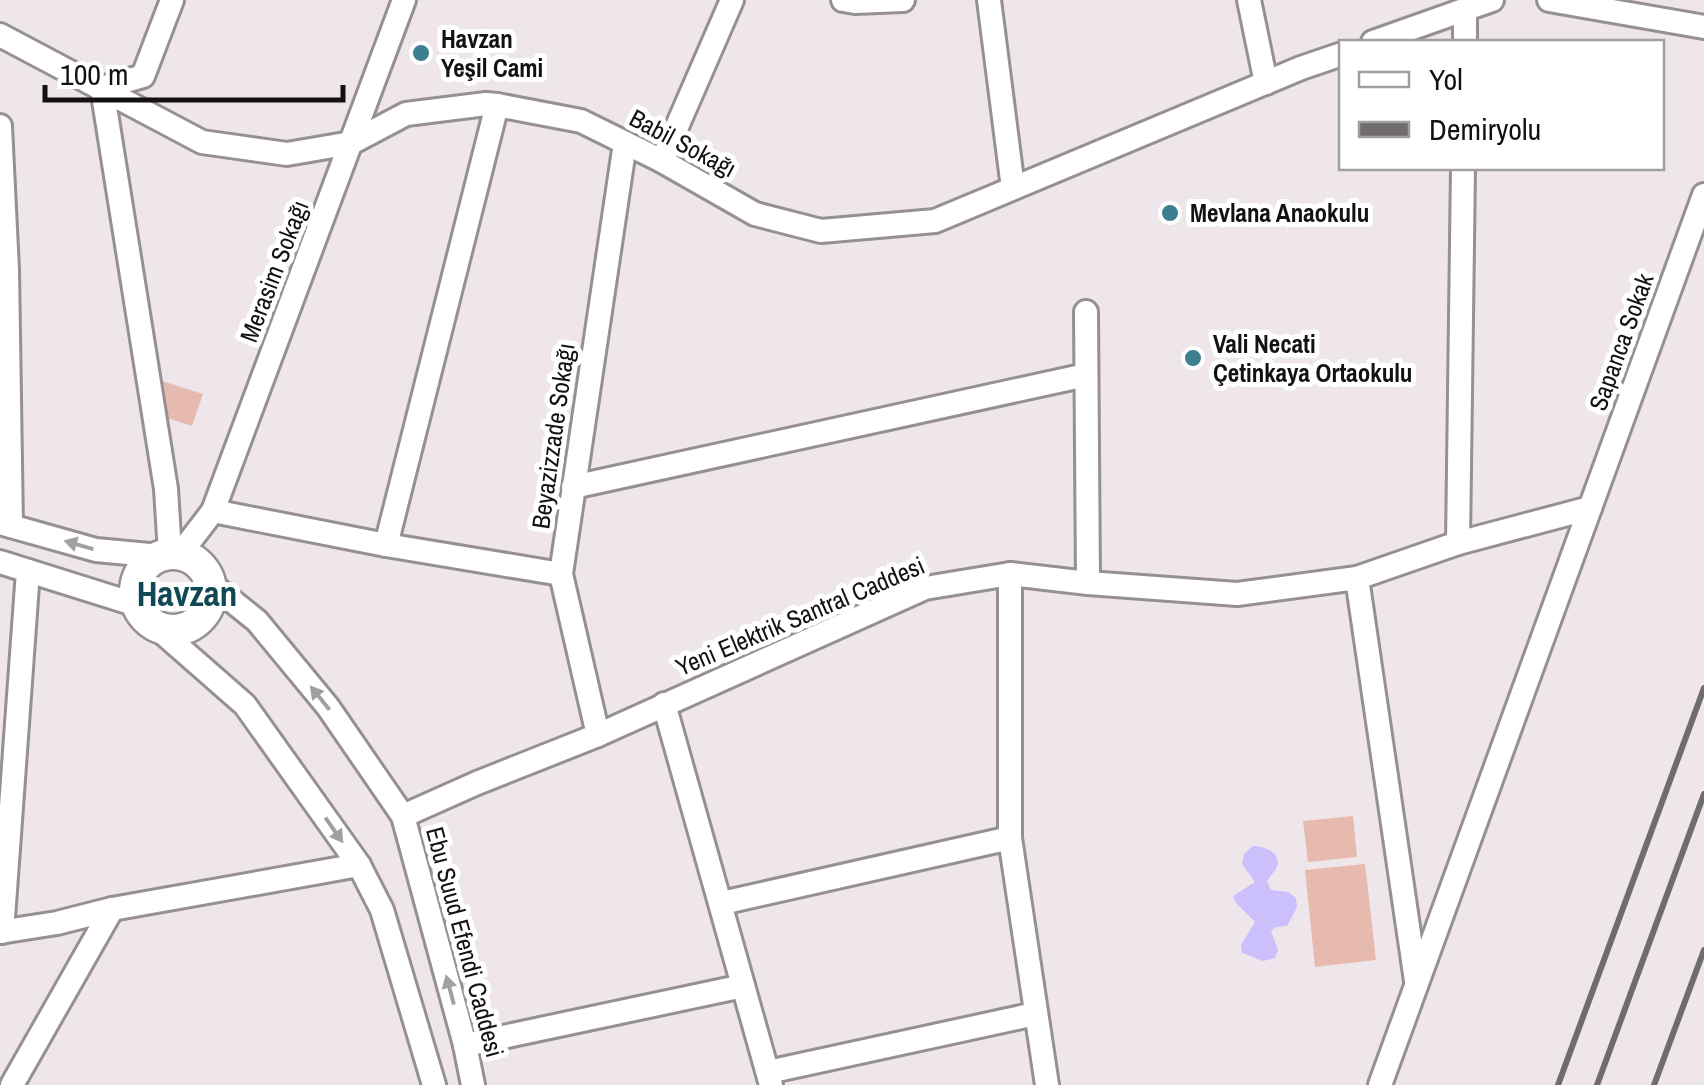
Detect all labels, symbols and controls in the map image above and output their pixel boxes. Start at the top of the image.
place label: Havzan Yeşil Cami [441,22,543,85]
scale bar [45,40,342,102]
legend [1339,40,1664,170]
marker: Havzan Yeşil Cami [410,42,432,64]
text: 100 m [60,54,128,94]
text: Yol [1429,59,1463,99]
street label: Babil Sokağı [624,101,742,185]
text: Demiryolu [1429,109,1541,149]
street label: Merasim Sokağı [231,195,317,347]
place label: Mevlana Anaokulu [1190,196,1369,230]
marker: Mevlana Anaokulu [1159,202,1181,224]
street label: Sapanca Sokak [1580,268,1662,415]
place label: Vali Necati Çetinkaya Ortaokulu [1213,327,1412,390]
street label: Beyazizzade Sokağı [523,341,583,531]
marker: Vali Necati Çetinkaya Ortaokulu [1182,347,1204,369]
one-way arrow [63,537,94,553]
street label: Yeni Elektrik Santral Caddesi [670,548,930,684]
district label: Havzan [137,570,237,617]
one-way arrow [310,685,331,711]
one-way arrow [324,817,343,844]
street label: Ebu Suud Efendi Caddesi [418,823,512,1061]
one-way arrow [442,974,458,1005]

